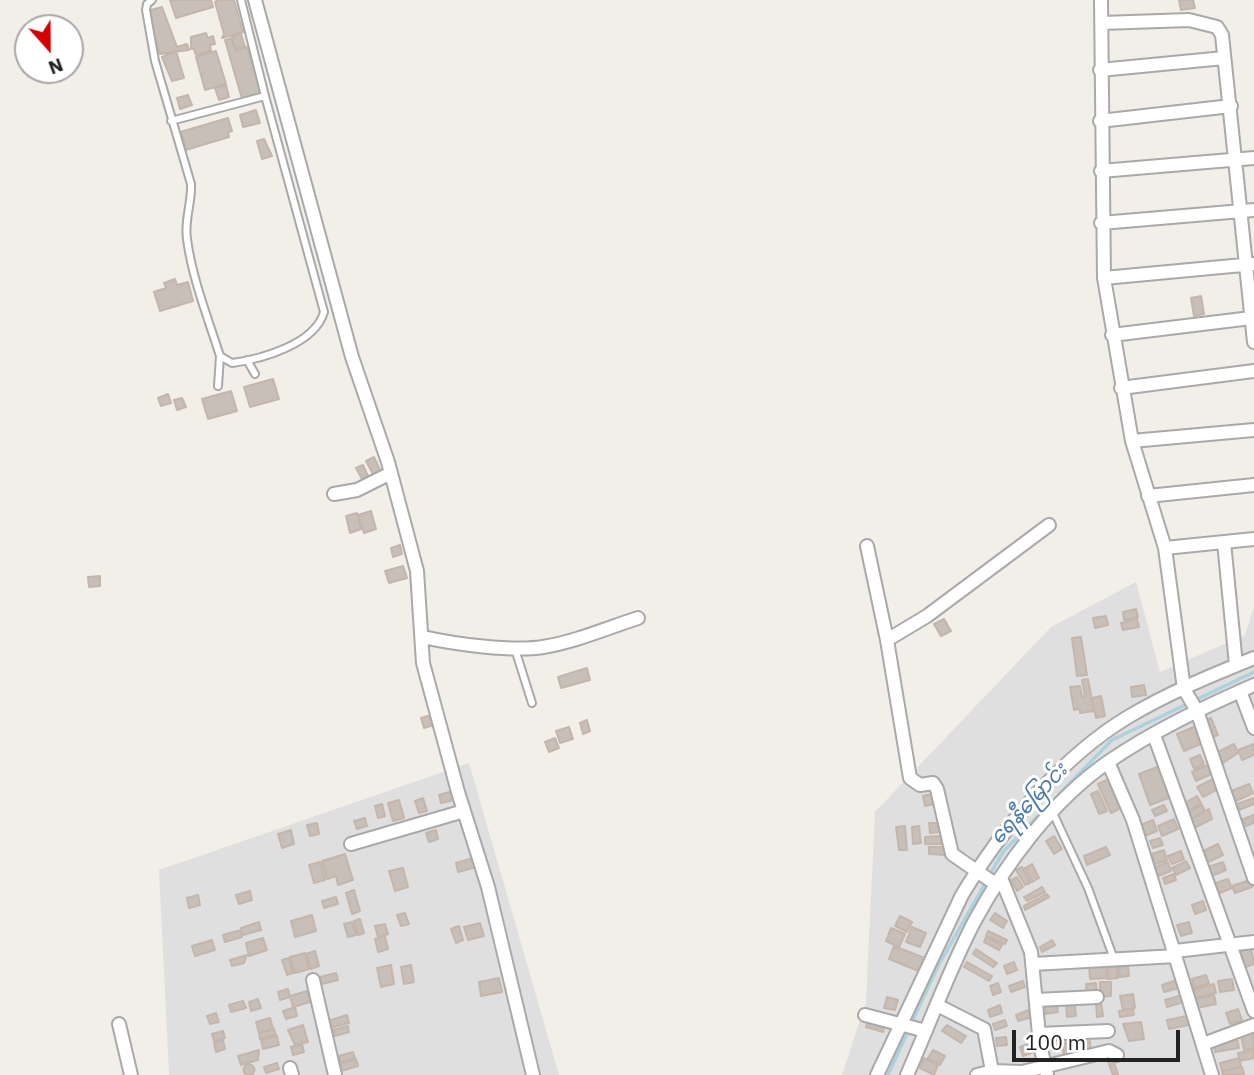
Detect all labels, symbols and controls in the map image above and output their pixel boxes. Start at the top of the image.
north arrow [14,14,84,84]
text: N [45,53,67,80]
water label: ရေနီမြောင်း [985,758,1073,850]
scale bar [1016,1016,1184,1060]
text: 100 m [1025,1028,1086,1056]

